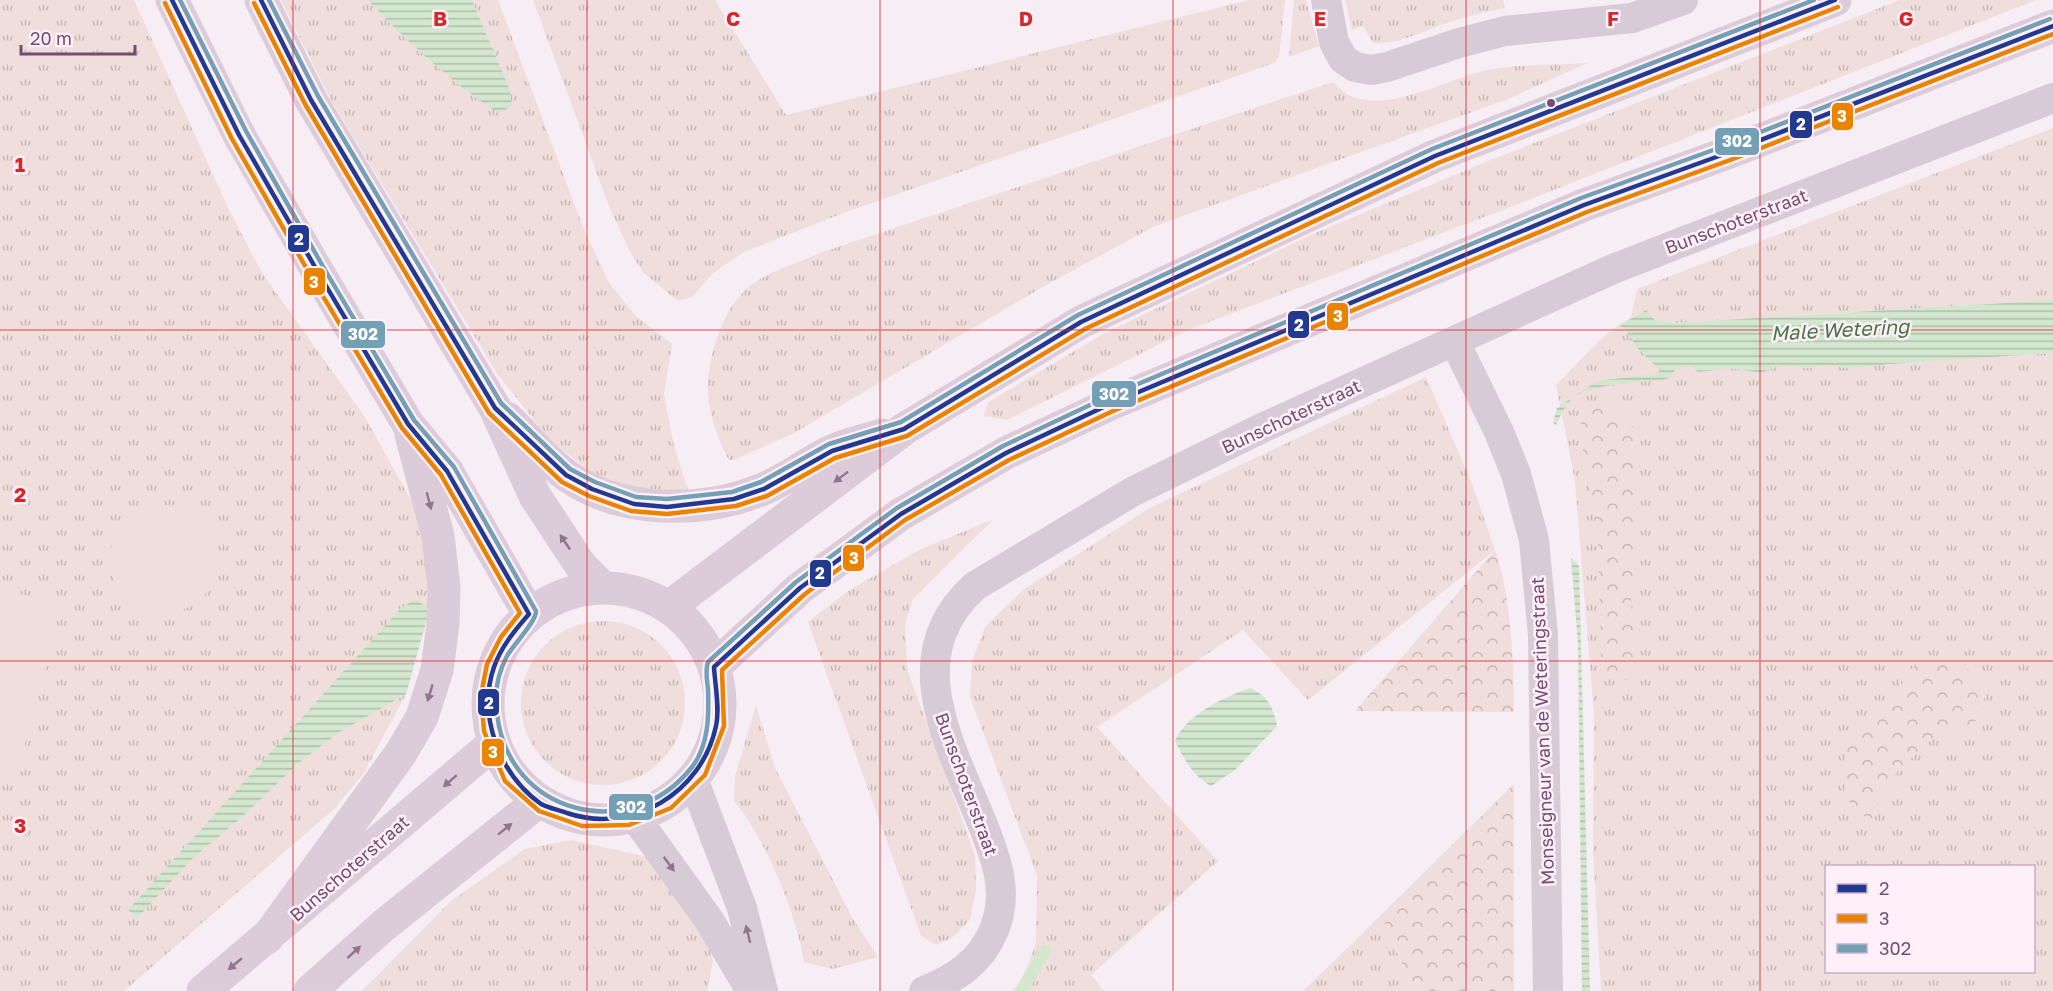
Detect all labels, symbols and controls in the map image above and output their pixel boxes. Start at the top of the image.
text: B [433,6,447,30]
text: C [726,6,740,30]
text: D [1019,6,1033,30]
text: E [1314,6,1326,30]
text: F [1607,6,1619,30]
text: G [1899,6,1913,30]
scale bar [21,18,135,56]
text: 20 m [30,27,72,49]
unlabelled marker [1545,97,1557,109]
line badge: 3 [1831,102,1854,131]
text: 3 [1837,106,1847,126]
line badge: 2 [1789,110,1813,139]
text: 2 [1796,114,1806,134]
line badge: 302 [1714,127,1760,156]
text: 302 [1722,131,1752,151]
text: 1 [15,152,25,176]
street label: Bunschoterstraat [1662,184,1810,258]
line badge: 2 [287,224,310,253]
text: 2 [294,229,304,249]
line badge: 3 [303,267,326,296]
text: 3 [309,272,319,292]
line badge: 3 [1326,302,1349,331]
text: 3 [1333,306,1343,326]
line badge: 2 [1287,310,1310,339]
water label: Male Wetering [1770,313,1912,346]
text: 2 [1294,315,1304,335]
line badge: 302 [340,320,386,349]
text: 302 [348,324,378,344]
street label: Bunschoterstraat [1218,374,1364,458]
line badge: 302 [1091,380,1137,408]
text: 302 [1099,384,1129,404]
one-way arrow [833,470,849,483]
text: 2 [14,482,26,506]
one-way arrow [424,492,434,510]
one-way arrow [560,534,571,550]
line badge: 3 [842,544,865,572]
text: 3 [849,548,859,568]
line badge: 2 [809,559,832,588]
text: 2 [815,563,825,583]
street label: Monseigneur van de Weteringstraat [1526,577,1558,885]
one-way arrow [425,684,434,702]
line badge: 2 [477,688,500,717]
text: 2 [484,693,494,713]
street label: Bunschoterstraat [931,709,1003,859]
line badge: 3 [481,738,505,767]
text: 3 [488,742,498,762]
one-way arrow [443,774,458,787]
line badge: 302 [608,793,654,821]
text: 302 [616,797,646,817]
street label: Bunschoterstraat [285,810,413,926]
text: 3 [14,813,26,837]
one-way arrow [497,823,512,835]
one-way arrow [663,856,675,872]
legend [1825,865,2035,973]
text: 2 [1879,877,1889,899]
text: 3 [1879,907,1890,929]
one-way arrow [743,925,753,943]
text: 302 [1879,937,1911,959]
one-way arrow [346,946,361,959]
one-way arrow [227,958,243,971]

